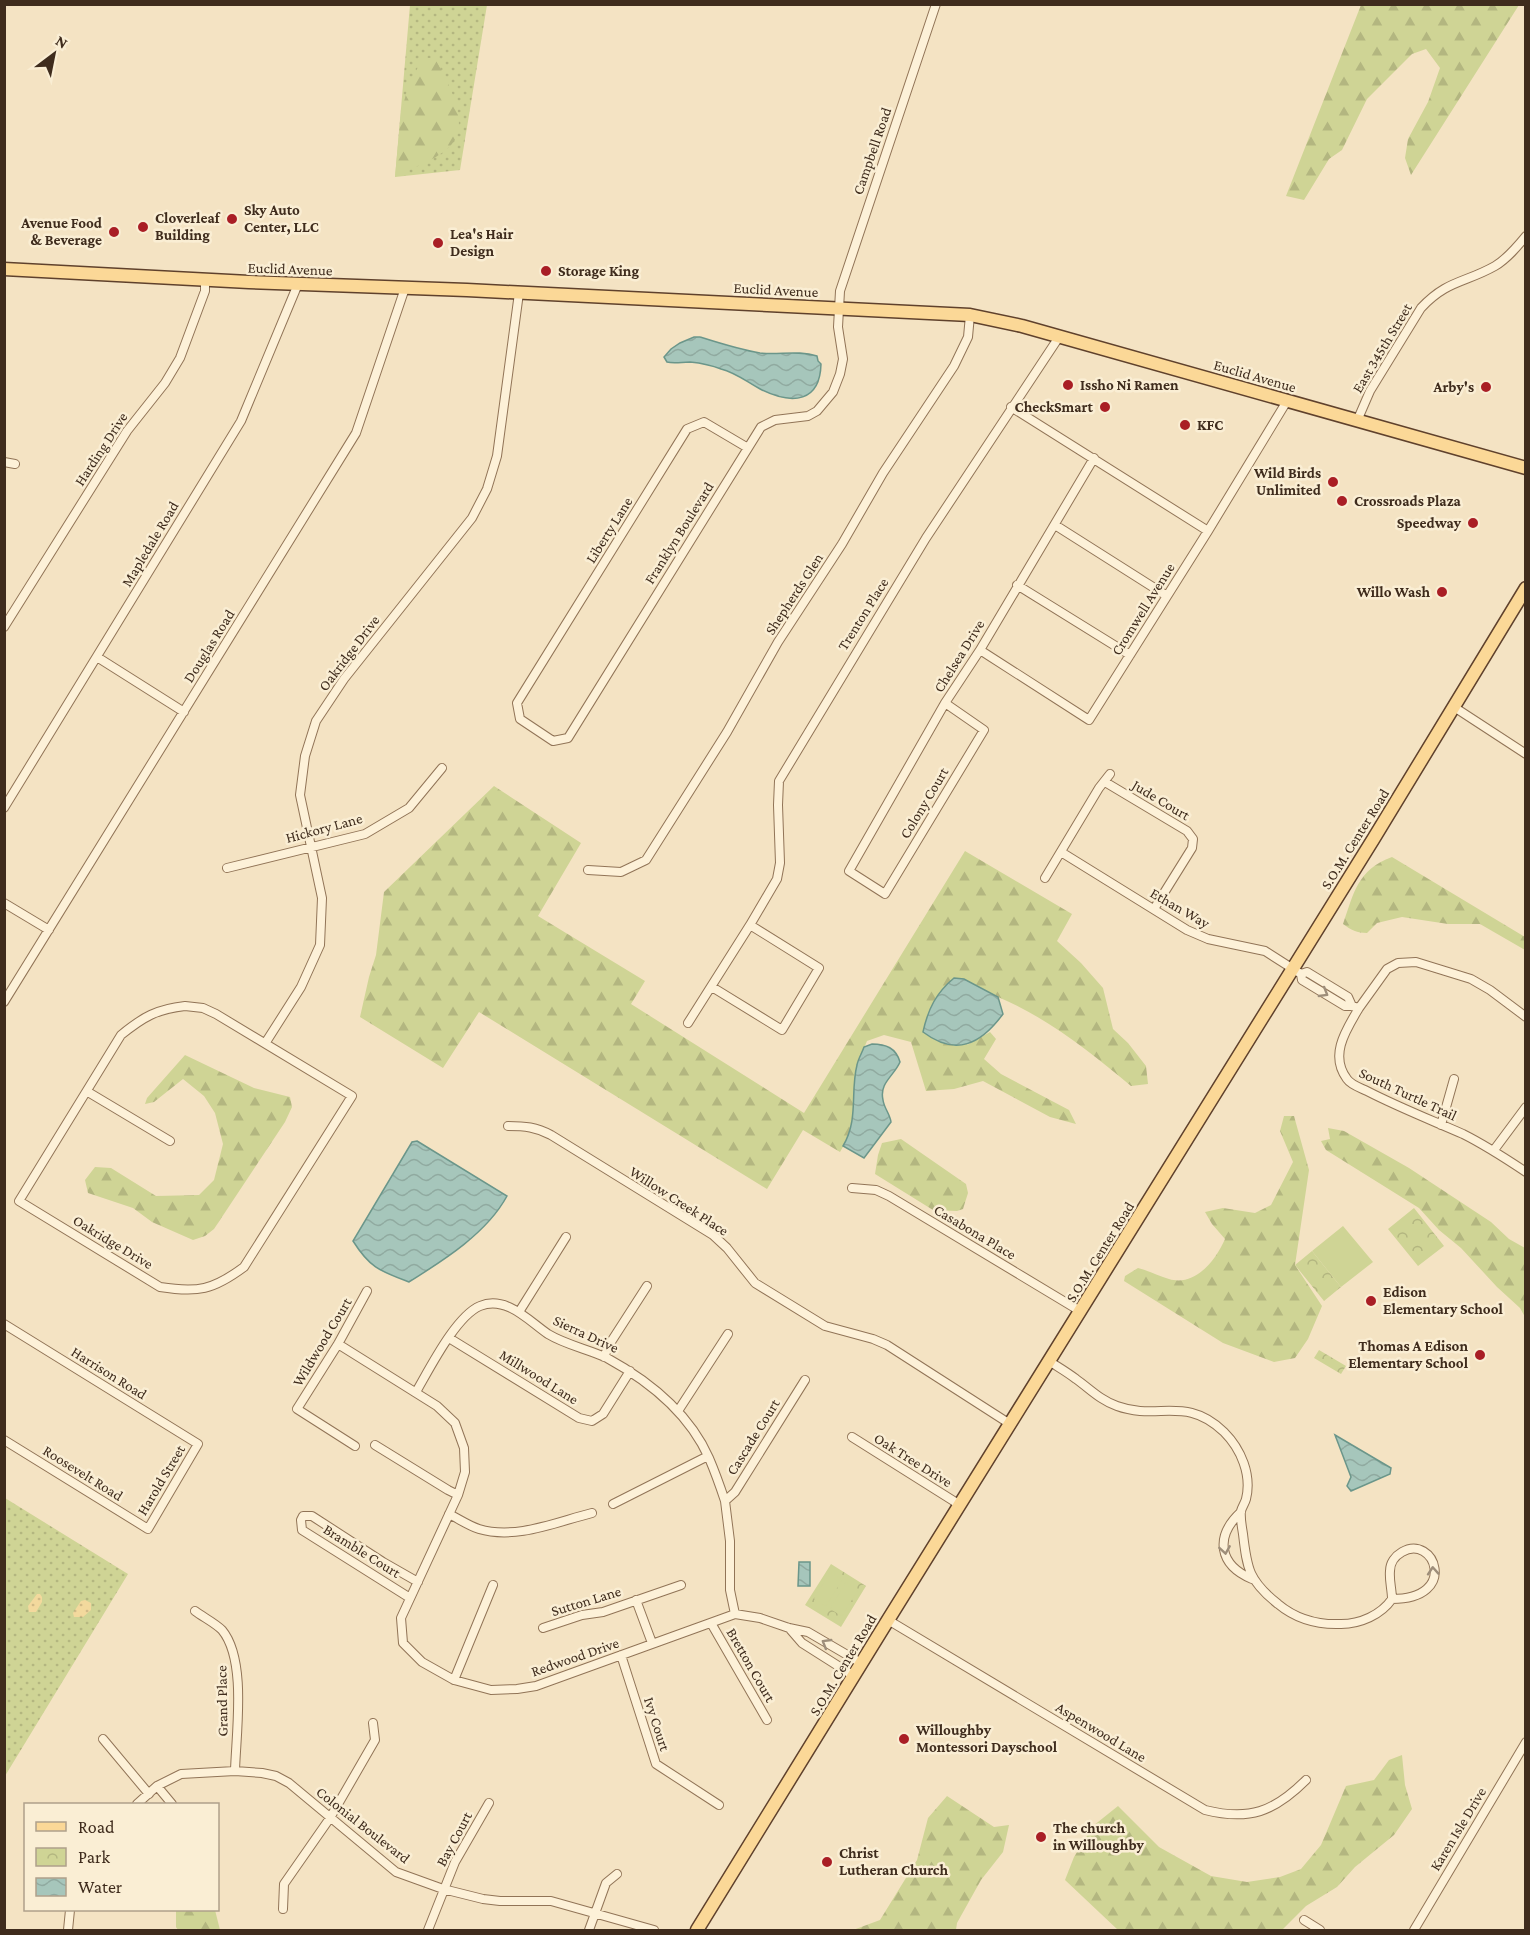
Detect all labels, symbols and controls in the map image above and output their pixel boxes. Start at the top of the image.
north arrow [24,24,84,84]
text: N [53,32,71,52]
street label: Campbell Road [850,105,895,197]
place label: Sky Auto Center, LLC [244,202,319,235]
place label: Cloverleaf Building [155,210,221,243]
marker: Sky Auto Center, LLC [225,212,239,226]
place label: Avenue Food & Beverage [20,215,103,248]
marker: Cloverleaf Building [136,220,150,234]
marker: Avenue Food & Beverage [107,225,121,239]
place label: Lea's Hair Design [450,226,513,259]
marker: Lea's Hair Design [431,236,445,250]
street label: Euclid Avenue [247,260,333,278]
place label: Storage King [558,263,639,279]
marker: Storage King [539,264,553,278]
street label: Euclid Avenue [733,280,819,300]
street label: East 345th Street [1349,300,1416,396]
street label: Euclid Avenue [1212,357,1298,396]
place label: Issho Ni Ramen [1080,377,1179,393]
marker: Issho Ni Ramen [1061,378,1075,392]
place label: Arby's [1433,379,1474,395]
marker: Arby's [1479,380,1493,394]
place label: CheckSmart [1015,399,1094,415]
marker: CheckSmart [1098,400,1112,414]
street label: Harding Drive [71,409,132,489]
place label: KFC [1197,417,1223,433]
marker: KFC [1178,418,1192,432]
place label: Wild Birds Unlimited [1253,465,1322,498]
marker: Wild Birds Unlimited [1326,475,1340,489]
street label: Franklyn Boulevard [641,479,718,587]
place label: Crossroads Plaza [1354,493,1462,509]
street label: Liberty Lane [582,494,637,566]
marker: Crossroads Plaza [1335,494,1349,508]
street label: Mapledale Road [118,498,183,590]
place label: Speedway [1397,515,1462,531]
marker: Speedway [1466,516,1480,530]
street label: Shepherds Glen [762,550,827,638]
street label: Cromwell Avenue [1108,560,1178,658]
street label: Trenton Place [834,575,892,653]
place label: Willo Wash [1356,584,1430,600]
marker: Willo Wash [1435,585,1449,599]
street label: Douglas Road [180,607,239,686]
street label: Oakridge Drive [315,612,384,695]
street label: Chelsea Drive [930,617,988,695]
street label: Colony Court [897,764,953,842]
street label: Jude Court [1127,776,1194,825]
street label: S.O.M. Center Road [1318,786,1392,892]
street label: Hickory Lane [284,810,365,847]
street label: Ethan Way [1147,885,1213,932]
one-way arrow [1318,986,1328,998]
street label: South Turtle Trail [1357,1064,1459,1124]
street label: Willow Creek Place [627,1163,732,1239]
street label: S.O.M. Center Road [1063,1199,1137,1305]
street label: Casabona Place [931,1201,1019,1263]
street label: Oakridge Drive [70,1212,156,1273]
place label: Edison Elementary School [1383,1284,1503,1317]
street label: Wildwood Court [289,1294,355,1389]
marker: Edison Elementary School [1364,1294,1378,1308]
street label: Sierra Drive [551,1312,622,1356]
place label: Thomas A Edison Elementary School [1348,1338,1469,1371]
street label: Harrison Road [68,1343,150,1403]
street label: Millwood Lane [497,1346,582,1408]
marker: Thomas A Edison Elementary School [1473,1348,1487,1362]
street label: Cascade Court [723,1395,783,1478]
street label: Oak Tree Drive [871,1430,955,1491]
street label: Harold Street [134,1441,189,1518]
street label: Roosevelt Road [40,1442,126,1504]
street label: Bramble Court [321,1521,404,1582]
one-way arrow [1219,1545,1231,1554]
one-way arrow [1427,1566,1440,1575]
street label: Sutton Lane [549,1583,623,1619]
street label: S.O.M. Center Road [806,1611,880,1719]
street label: Bretton Court [723,1625,779,1706]
street label: Redwood Drive [529,1634,621,1679]
one-way arrow [822,1638,833,1650]
street label: Grand Place [213,1665,231,1737]
street label: Ivy Court [640,1695,674,1754]
street label: Aspenwood Lane [1052,1699,1149,1766]
place label: Willoughby Montessori Dayschool [915,1722,1058,1755]
marker: Willoughby Montessori Dayschool [897,1732,911,1746]
street label: Colonial Boulevard [313,1784,413,1866]
street label: Karen Isle Drive [1427,1784,1489,1874]
legend [24,1803,219,1911]
street label: Bay Court [433,1808,476,1869]
text: Road [78,1817,115,1837]
place label: The church in Willoughby [1053,1820,1145,1853]
marker: The church in Willoughby [1034,1830,1048,1844]
place label: Christ Lutheran Church [839,1845,948,1878]
text: Park [78,1847,110,1867]
marker: Christ Lutheran Church [820,1855,834,1869]
text: Water [78,1877,123,1897]

